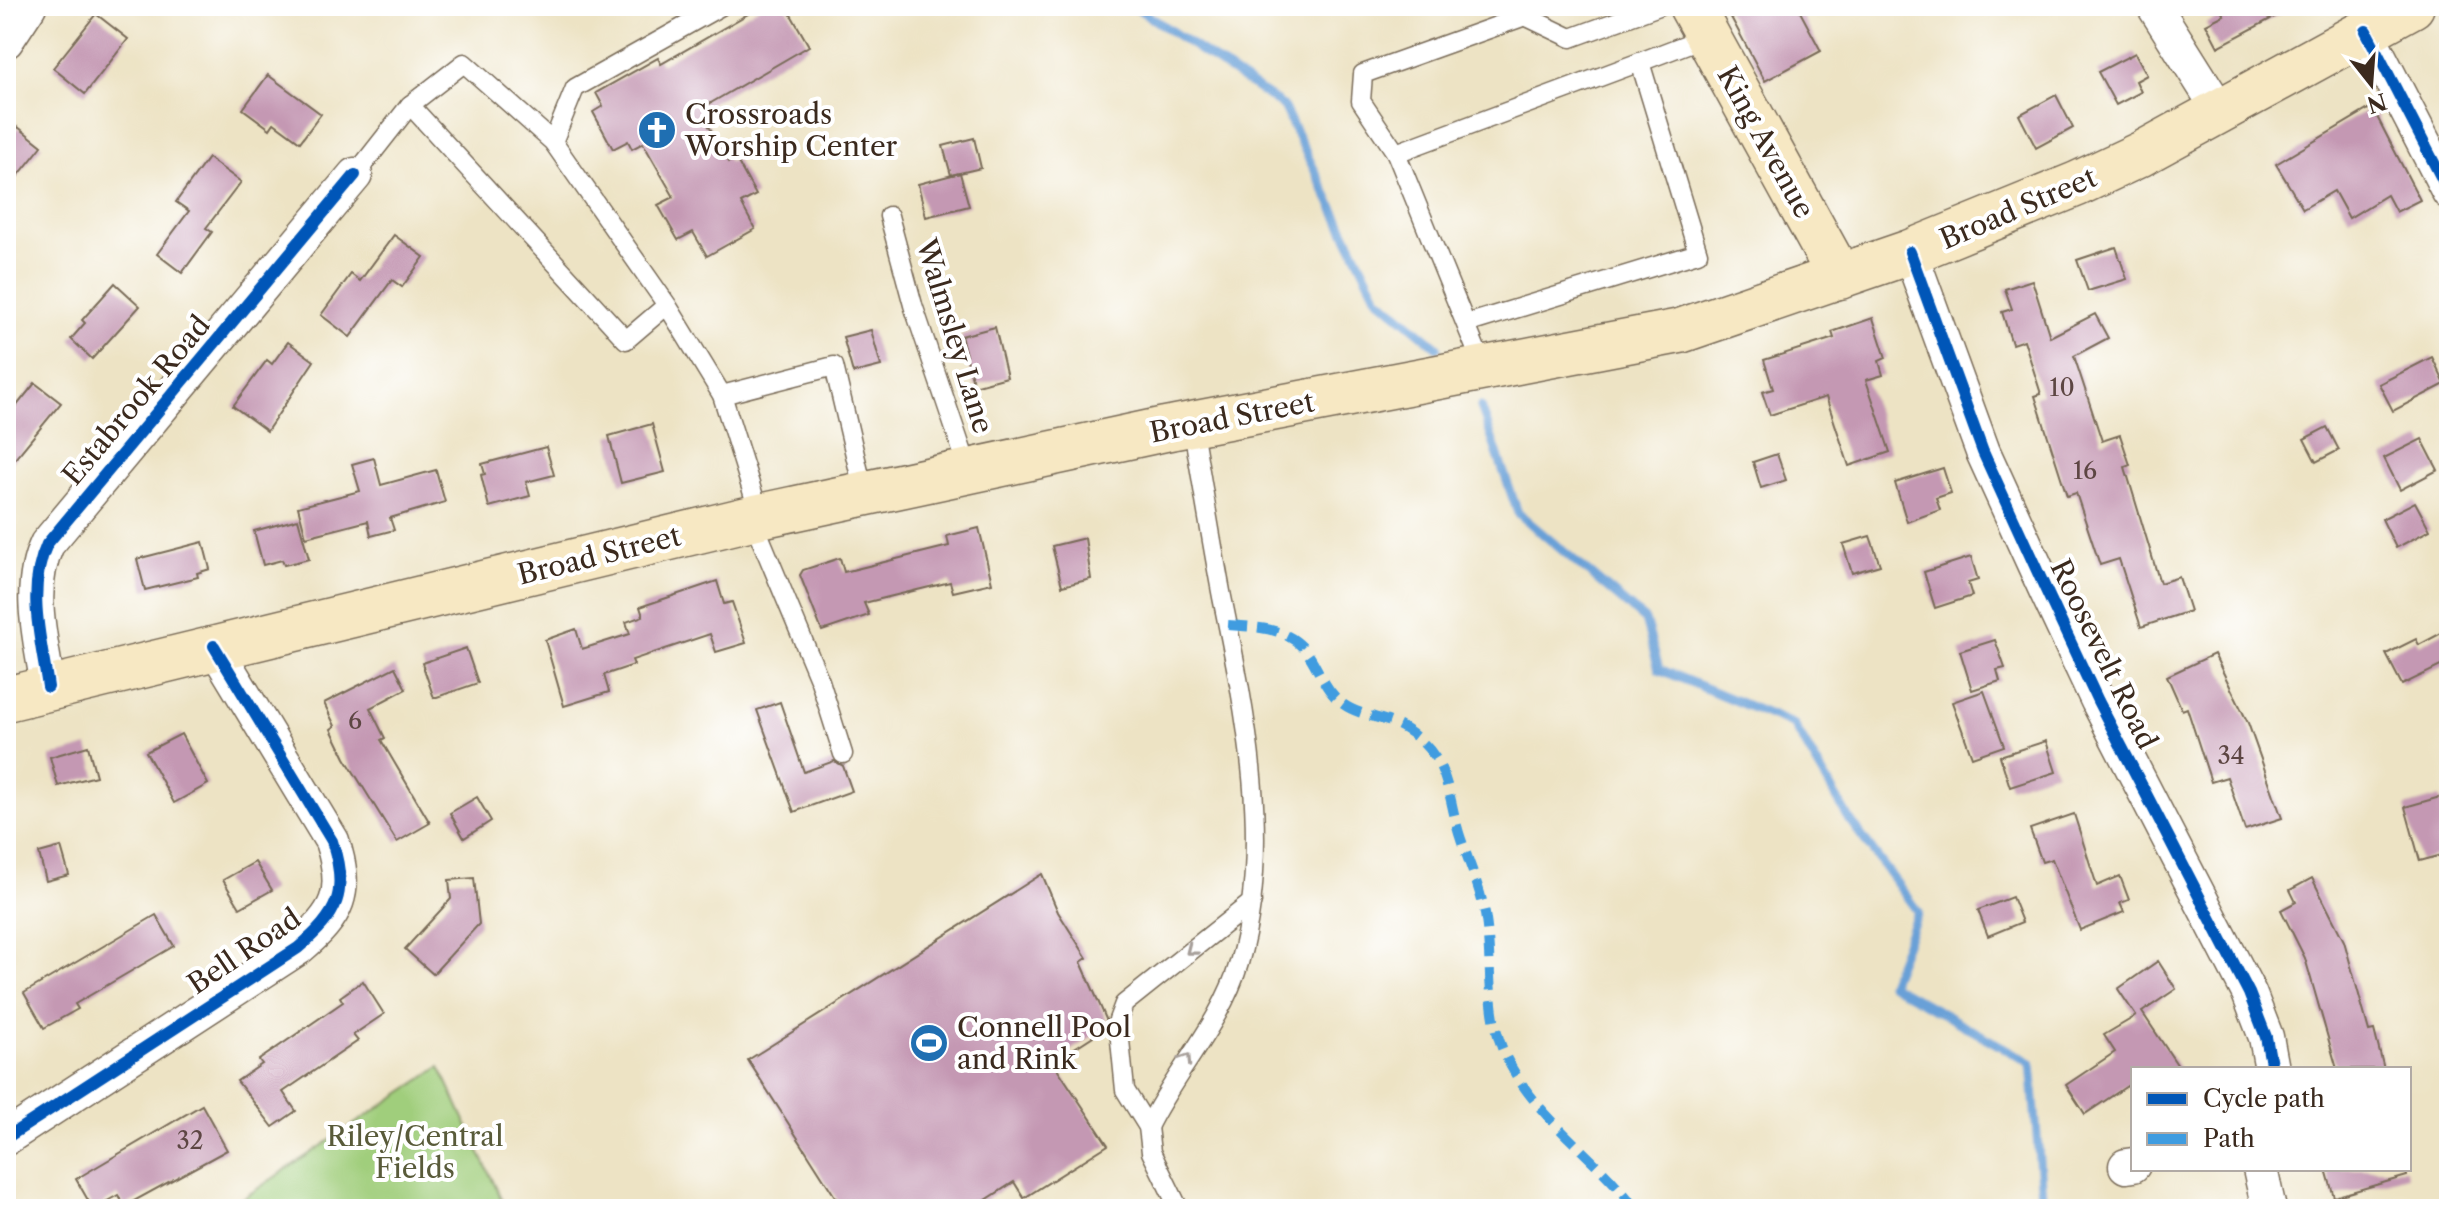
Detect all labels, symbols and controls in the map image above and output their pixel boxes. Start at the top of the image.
north arrow [2331,44,2411,124]
street label: King Avenue [1710,60,1822,224]
text: N [2364,87,2390,118]
place label: Crossroads Worship Center [684,97,898,163]
church icon: Crossroads Worship Center [636,109,678,151]
street label: Broad Street [1935,160,2101,256]
street label: Walmsley Lane [909,234,1001,437]
street label: Estabrook Road [55,308,217,492]
house number: 10 [2049,373,2075,402]
street label: Broad Street [1147,384,1317,450]
house number: 16 [2073,456,2097,485]
street label: Broad Street [514,518,684,592]
street label: Roosevelt Road [2043,554,2165,754]
house number: 6 [348,706,362,735]
house number: 34 [2217,741,2245,770]
street label: Bell Road [181,901,307,1001]
one-way arrow [1185,941,1200,955]
place label: Connell Pool and Rink [957,1010,1131,1076]
sports icon: Connell Pool and Rink [908,1022,950,1064]
one-way arrow [1176,1053,1191,1068]
legend [2131,1067,2411,1171]
text: Cycle path [2203,1084,2325,1113]
park label: Riley/Central Fields [327,1119,503,1185]
text: Path [2203,1124,2255,1153]
house number: 32 [176,1126,204,1155]

